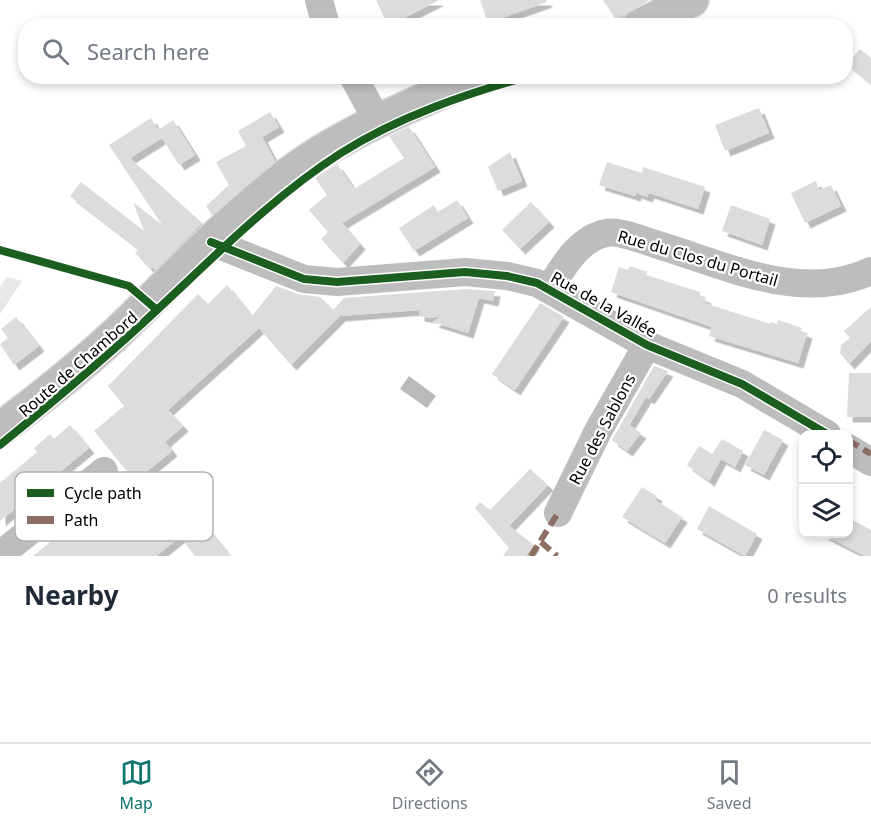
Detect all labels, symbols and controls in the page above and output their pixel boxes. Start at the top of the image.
search box [18,18,853,84]
icon: search [39,35,72,68]
text: Search here [87,36,209,66]
street label: Rue du Clos du Portail [615,225,781,291]
street label: Rue de la Vallée [547,266,661,342]
street label: Route de Chambord [14,306,142,422]
street label: Rue des Sablons [563,370,641,488]
map controls [799,430,853,538]
button: locate [799,430,853,484]
legend [15,472,213,541]
text: Cycle path [64,482,142,504]
button: layers [799,484,853,538]
text: Path [64,509,98,531]
text: Nearby [24,577,119,613]
text: 0 results [767,582,847,609]
tab: Map [119,756,153,814]
tab: Directions [392,756,468,814]
tab: Saved [707,756,751,814]

